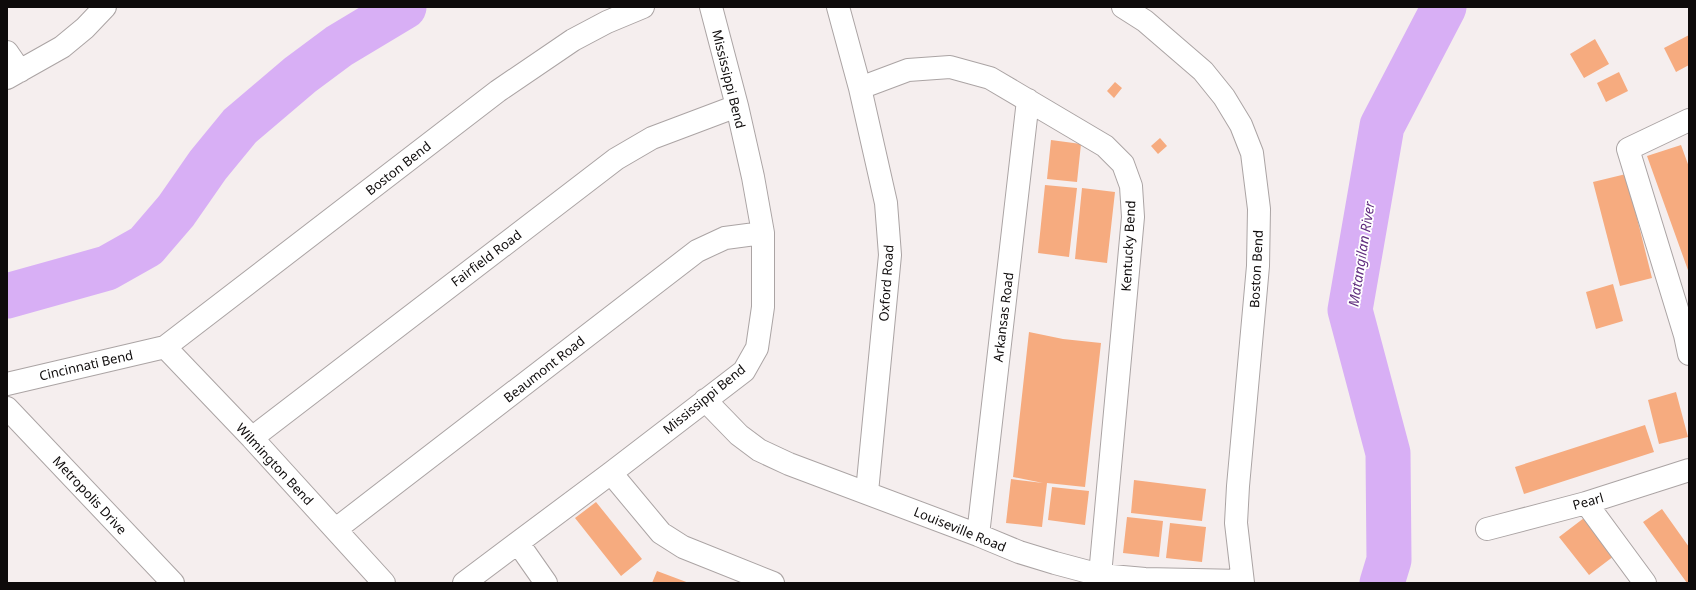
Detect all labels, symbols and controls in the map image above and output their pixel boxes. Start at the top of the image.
street label: Mississippi Bend [708,28,750,130]
street label: Boston Bend [362,137,434,199]
street label: Kentucky Bend [1117,200,1139,292]
water label: Matangilan River [1343,200,1379,308]
street label: Fairfield Road [447,226,525,290]
street label: Boston Bend [1245,229,1267,309]
street label: Oxford Road [874,244,898,322]
street label: Arkansas Road [989,271,1017,363]
street label: Beaumont Road [500,332,588,406]
street label: Cincinnati Bend [37,345,135,385]
street label: Mississippi Bend [659,360,749,438]
street label: Wilmington Bend [232,419,318,509]
street label: Metropolis Drive [49,452,131,538]
street label: Pearl [1571,488,1605,514]
street label: Louiseville Road [911,502,1009,556]

